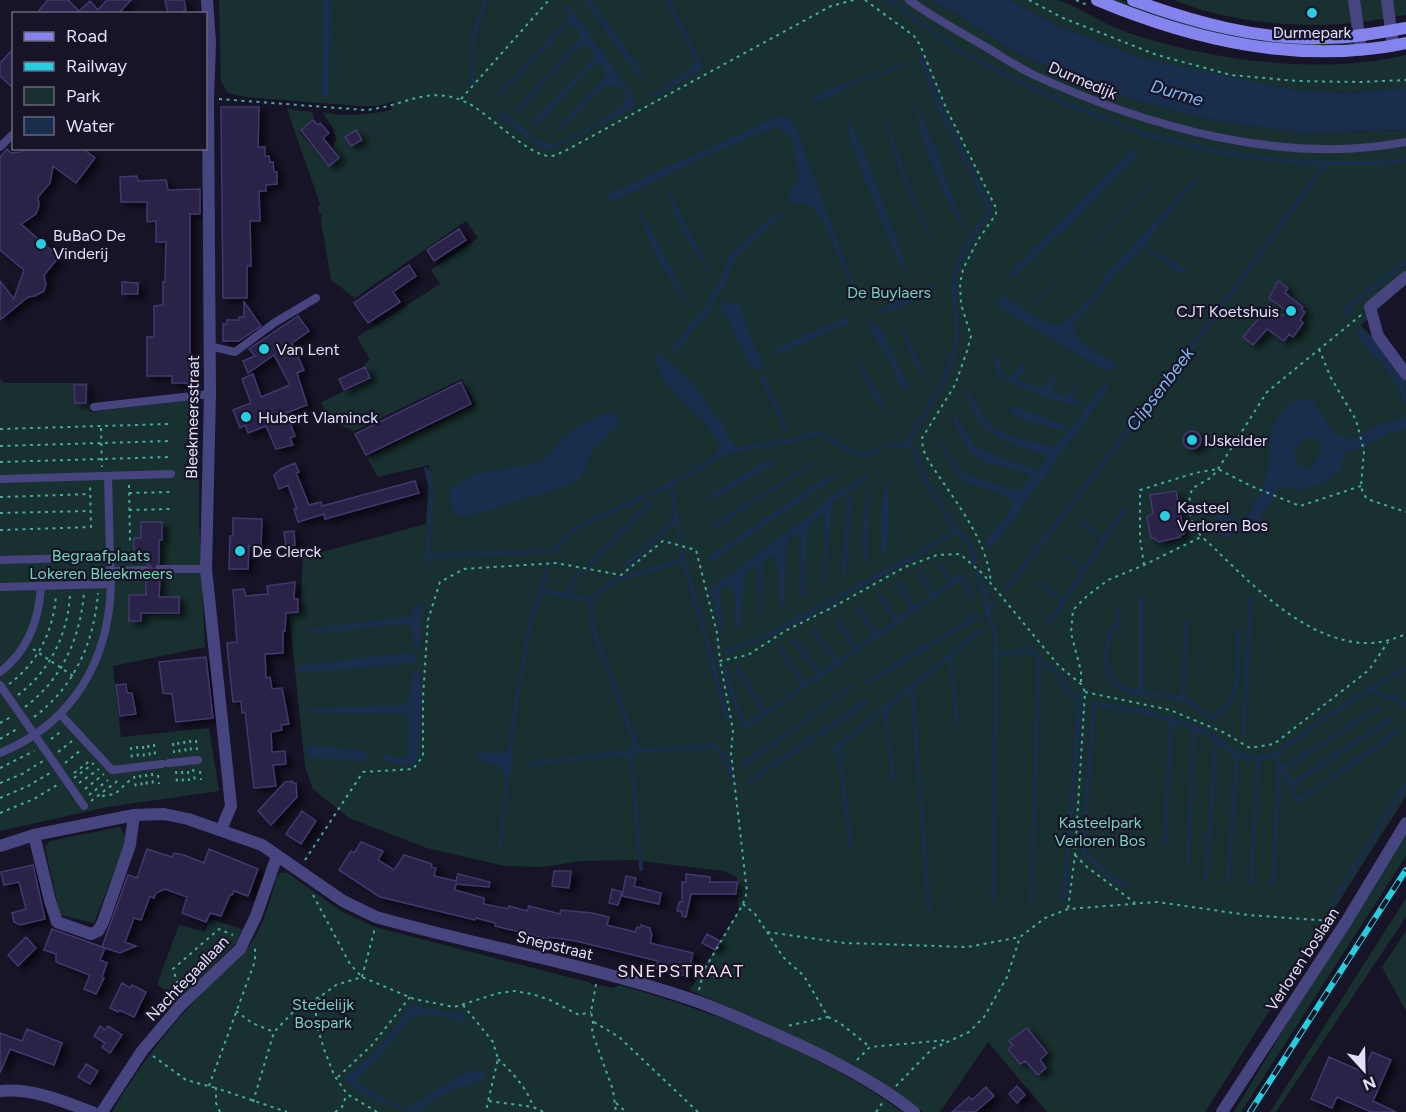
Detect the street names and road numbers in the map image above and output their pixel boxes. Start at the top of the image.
street label: Durmedijk [1046,57,1120,104]
street label: Bleekmeersstraat [182,355,203,479]
street label: Verloren boslaan [1262,904,1343,1014]
street label: Snepstraat [515,927,595,964]
street label: Nachtegaallaan [142,932,233,1025]

